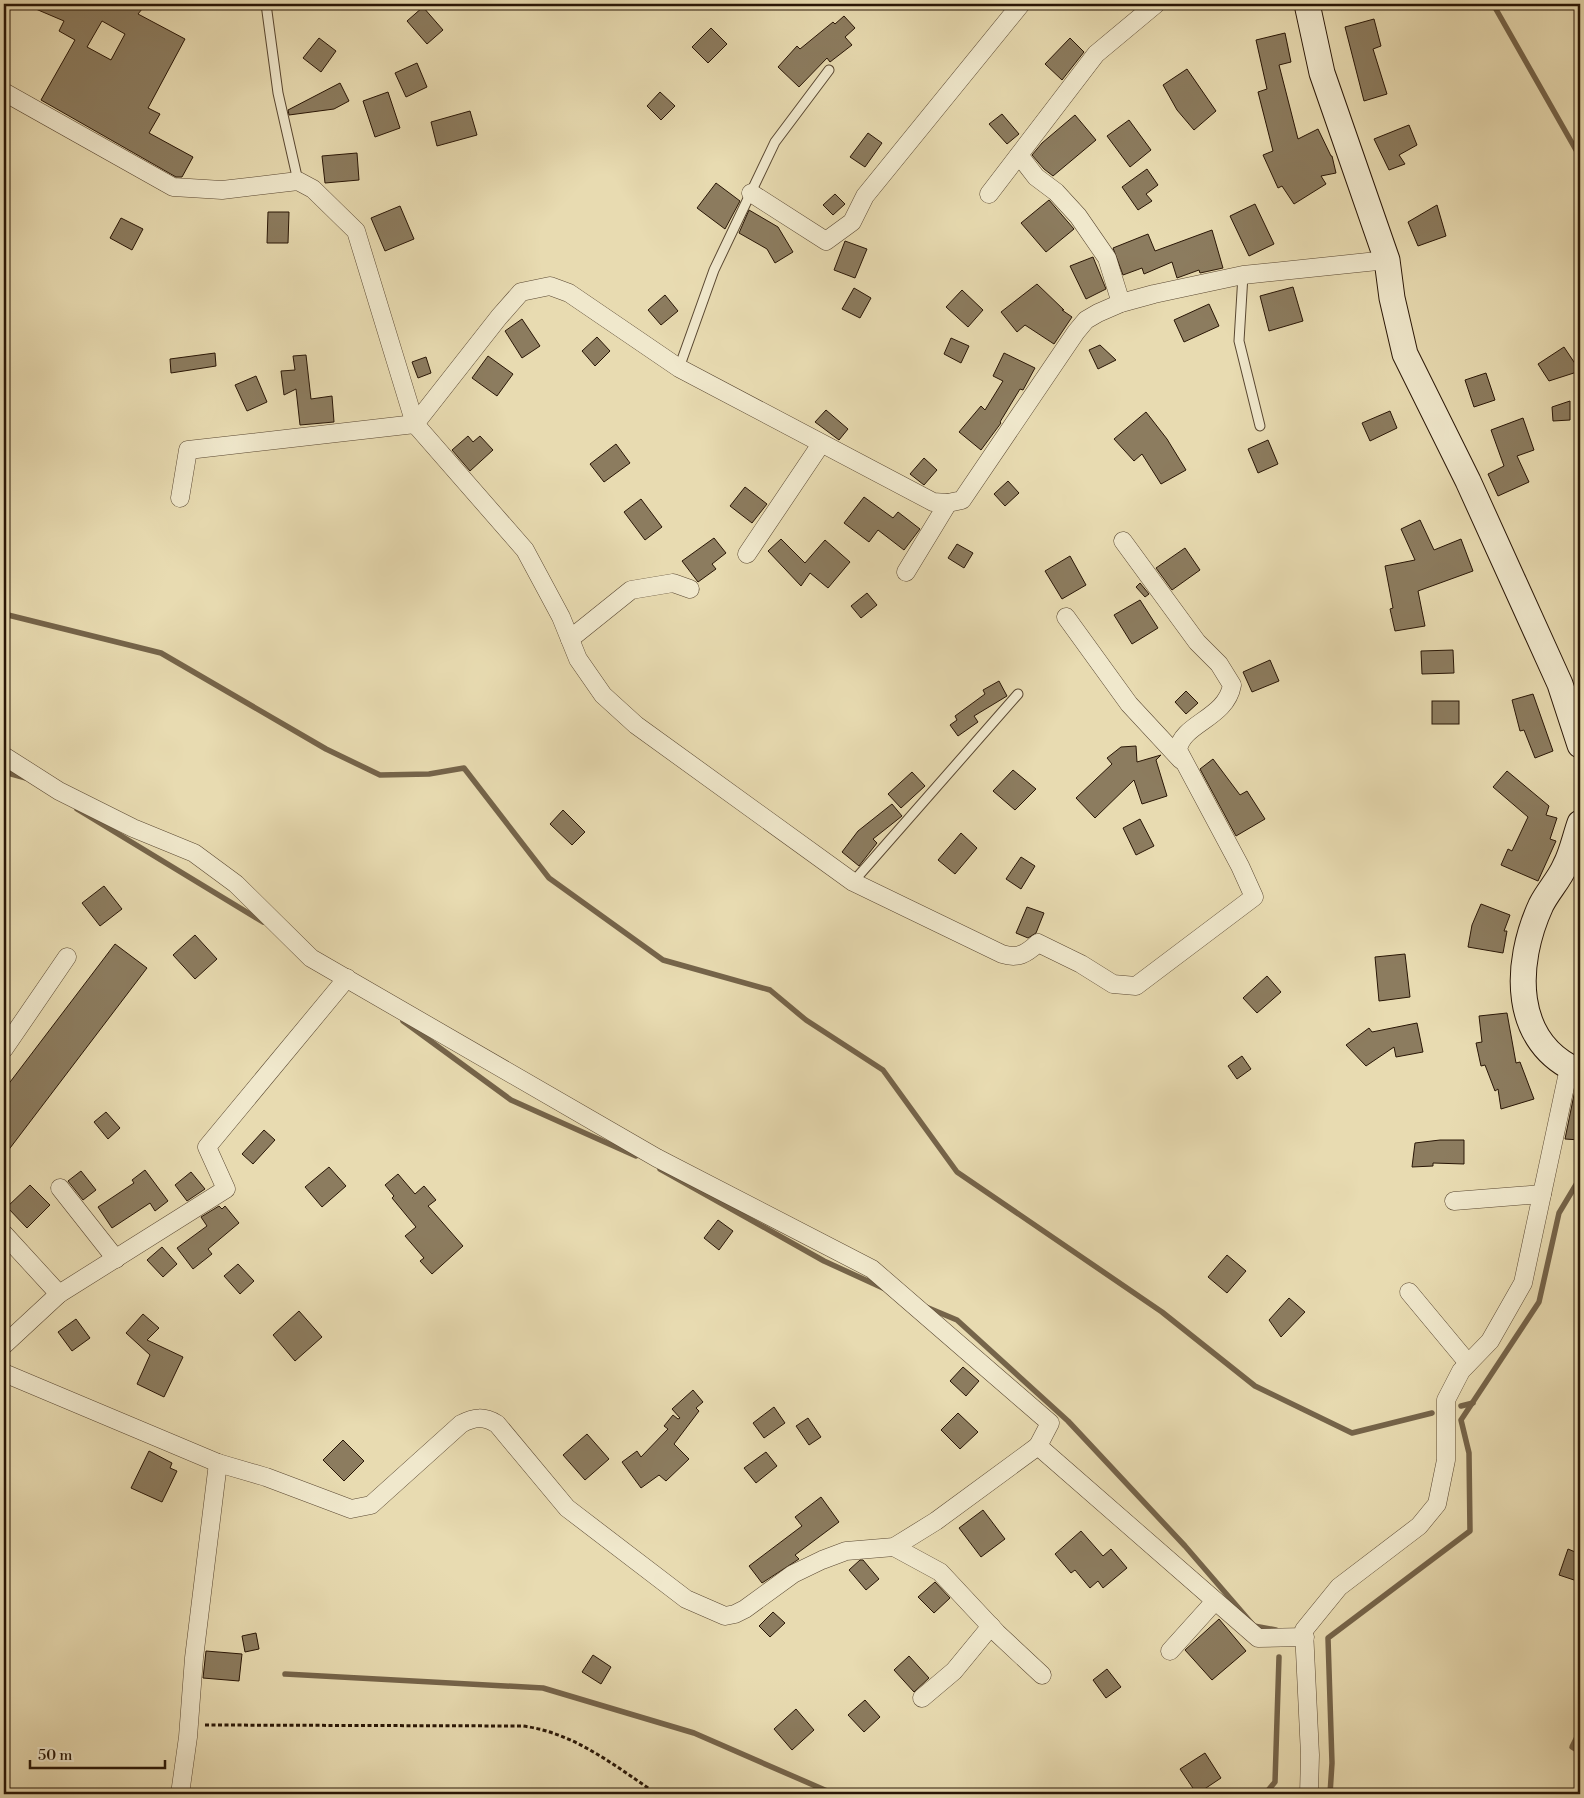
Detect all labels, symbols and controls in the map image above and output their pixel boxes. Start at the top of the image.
scale bar [30,1738,165,1770]
text: 50 m [38,1746,72,1765]

